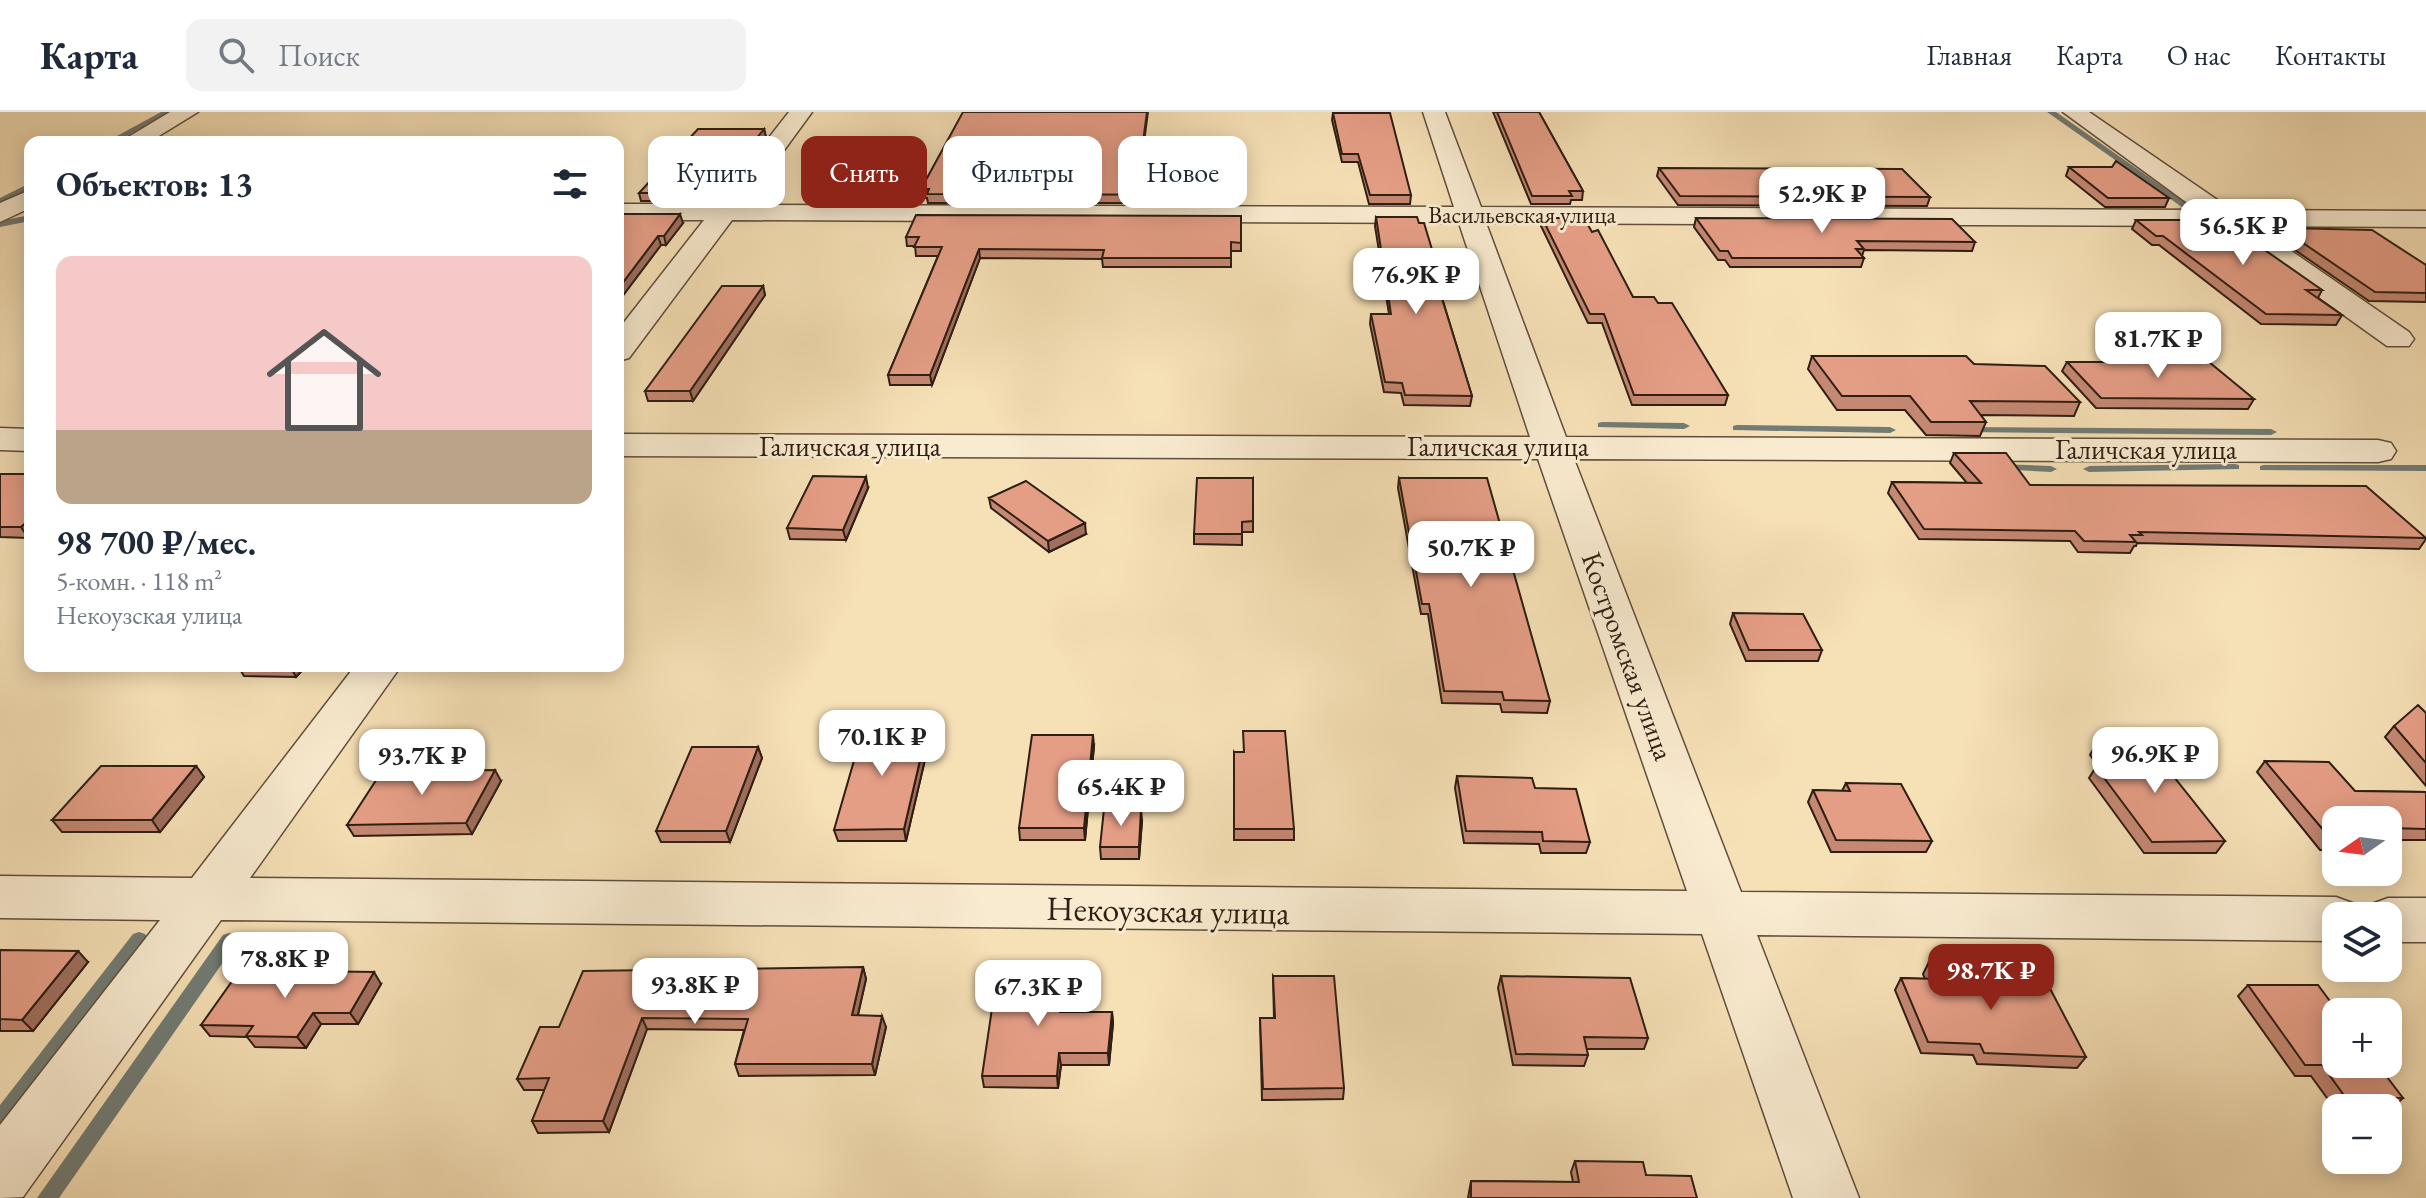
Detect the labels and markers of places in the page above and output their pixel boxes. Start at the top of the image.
pin: 52.9K ₽ [1748,167,1896,235]
pin: 56.5K ₽ [2169,199,2317,267]
pin: 76.9K ₽ [1342,248,1490,316]
pin: 81.7K ₽ [2084,312,2232,380]
pin: 50.7K ₽ [1397,521,1545,589]
pin: 70.1K ₽ [808,710,956,778]
pin: 96.9K ₽ [2081,727,2229,795]
pin: 93.7K ₽ [348,729,496,797]
pin: 65.4K ₽ [1047,760,1195,828]
pin: 78.8K ₽ [211,932,359,1000]
pin: 98.7K ₽ [1917,944,2065,1012]
pin: 93.8K ₽ [621,958,769,1026]
pin: 67.3K ₽ [964,960,1112,1028]

